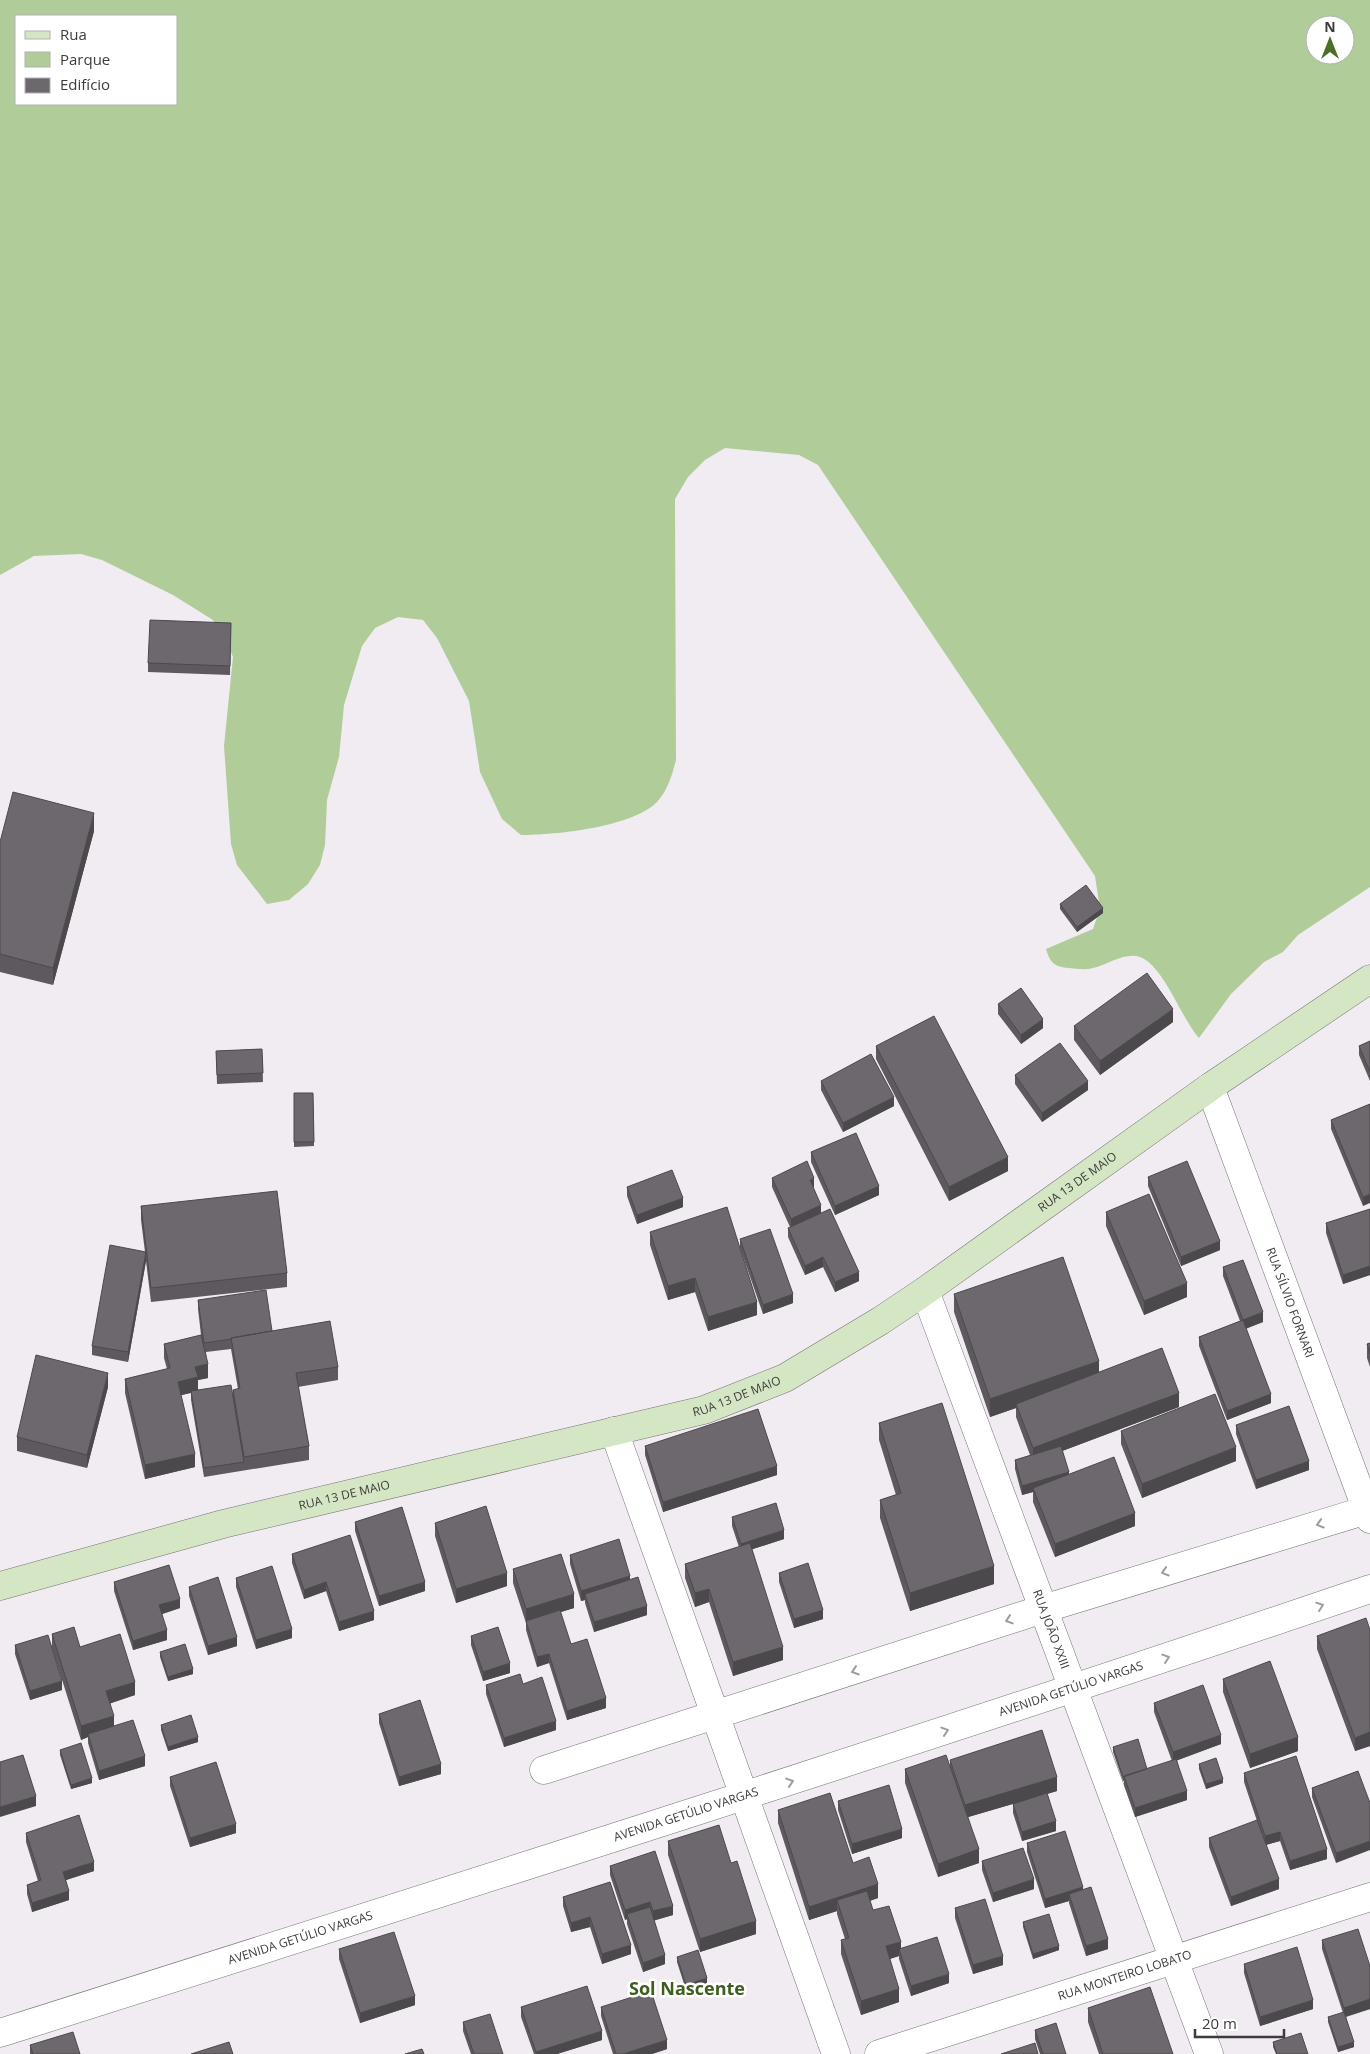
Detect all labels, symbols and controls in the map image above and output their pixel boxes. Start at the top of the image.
legend [15,15,178,105]
north arrow [1305,15,1355,65]
text: N [1324,17,1336,36]
text: Rua [60,24,87,44]
text: Parque [60,49,110,69]
text: Edifício [60,74,110,94]
street label: RUA 13 DE MAIO [1034,1148,1120,1216]
street label: RUA SÍLVIO FORNARI [1262,1245,1319,1360]
street label: RUA 13 DE MAIO [691,1372,783,1420]
street label: RUA 13 DE MAIO [297,1476,391,1514]
one-way arrow [1316,1519,1325,1529]
one-way arrow [1161,1566,1169,1576]
street label: RUA JOÃO XXIII [1029,1587,1074,1671]
one-way arrow [1315,1602,1323,1612]
one-way arrow [1006,1614,1014,1624]
one-way arrow [1161,1654,1169,1664]
street label: AVENIDA GETÚLIO VARGAS [996,1657,1145,1720]
one-way arrow [851,1665,860,1675]
one-way arrow [940,1727,949,1737]
one-way arrow [786,1777,794,1787]
street label: AVENIDA GETÚLIO VARGAS [611,1783,760,1845]
street label: AVENIDA GETÚLIO VARGAS [226,1906,375,1968]
street label: RUA MONTEIRO LOBATO [1056,1946,1194,2004]
district label: Sol Nascente [629,1976,745,2000]
scale bar [1195,2006,1284,2038]
text: 20 m [1202,2013,1237,2033]

